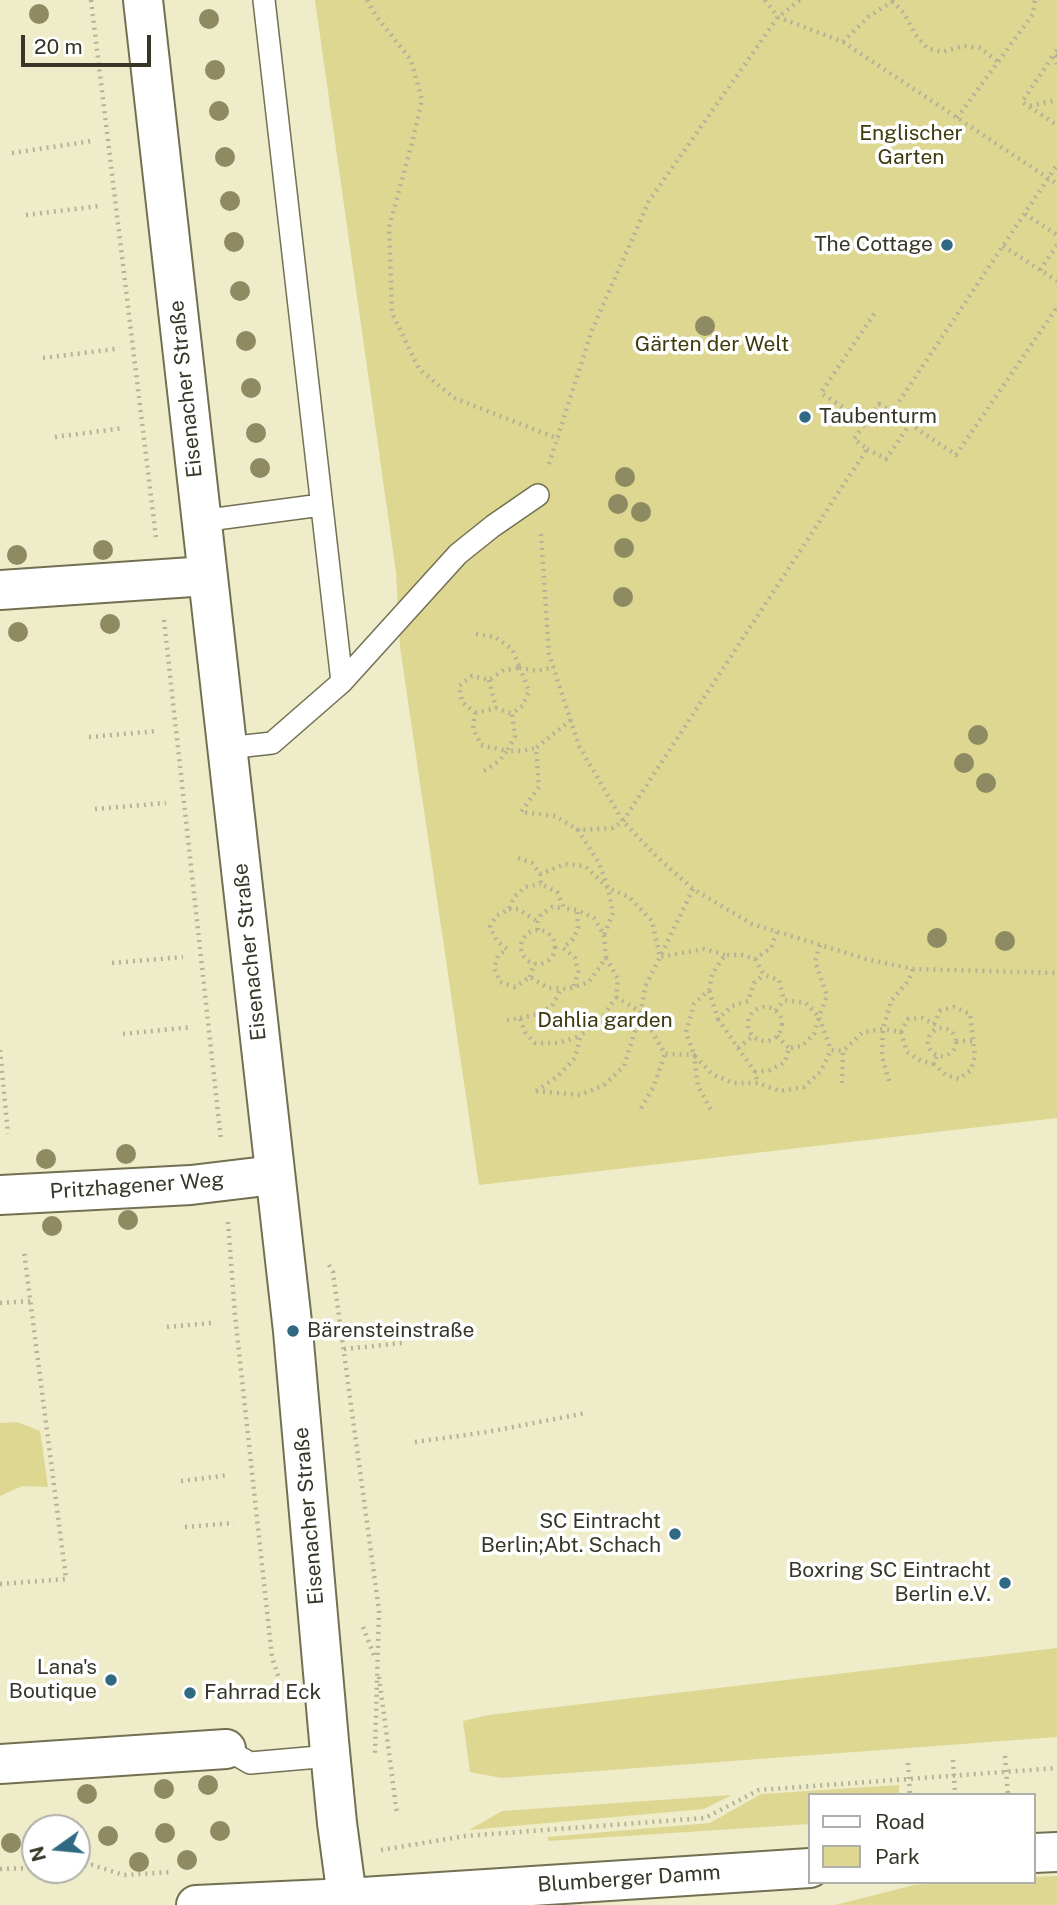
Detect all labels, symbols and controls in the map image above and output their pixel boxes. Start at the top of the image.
scale bar [24,21,154,65]
text: 20 m [34,34,83,59]
park label: Englischer Garten [859,121,963,171]
place label: The Cottage [814,232,933,258]
marker: The Cottage [939,237,955,253]
street label: Eisenacher Straße [164,299,208,479]
park label: Gärten der Welt [635,332,789,358]
place label: Taubenturm [819,404,937,430]
marker: Taubenturm [797,409,813,425]
street label: Eisenacher Straße [228,862,272,1042]
park label: Dahlia garden [537,1008,673,1034]
street label: Pritzhagener Weg [49,1167,225,1205]
place label: Bärensteinstraße [307,1318,474,1344]
marker: Bärensteinstraße [285,1323,301,1339]
street label: Eisenacher Straße [289,1426,329,1606]
place label: SC Eintracht Berlin;Abt. Schach [481,1509,661,1559]
marker: SC Eintracht Berlin;Abt. Schach [667,1526,683,1542]
place label: Boxring SC Eintracht Berlin e.V. [788,1558,991,1608]
marker: Boxring SC Eintracht Berlin e.V. [997,1575,1013,1591]
place label: Lana's Boutique [9,1655,97,1705]
marker: Lana's Boutique [103,1672,119,1688]
place label: Fahrrad Eck [204,1680,321,1706]
marker: Fahrrad Eck [182,1685,198,1701]
legend [808,1793,1036,1884]
text: Road [875,1809,925,1834]
north arrow [21,1814,91,1884]
text: N [25,1844,50,1864]
text: Park [875,1844,920,1869]
street label: Blumberger Damm [537,1860,721,1898]

